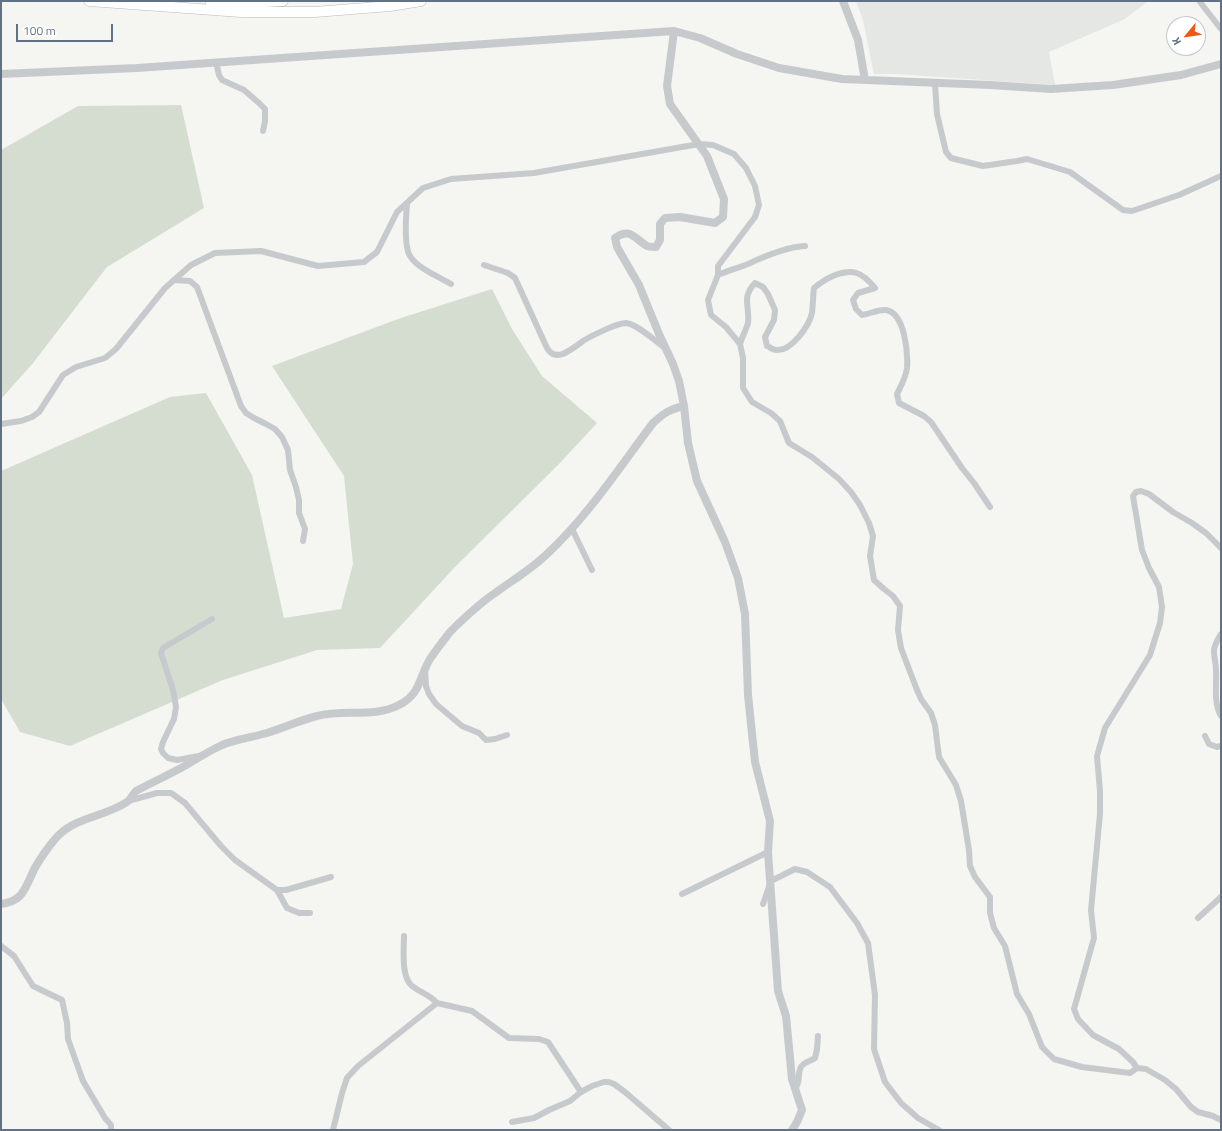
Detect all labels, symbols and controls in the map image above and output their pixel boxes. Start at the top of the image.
scale bar [18,16,115,42]
north arrow [1166,16,1206,56]
text: 100 m [23,21,56,40]
text: K [1168,35,1185,48]

